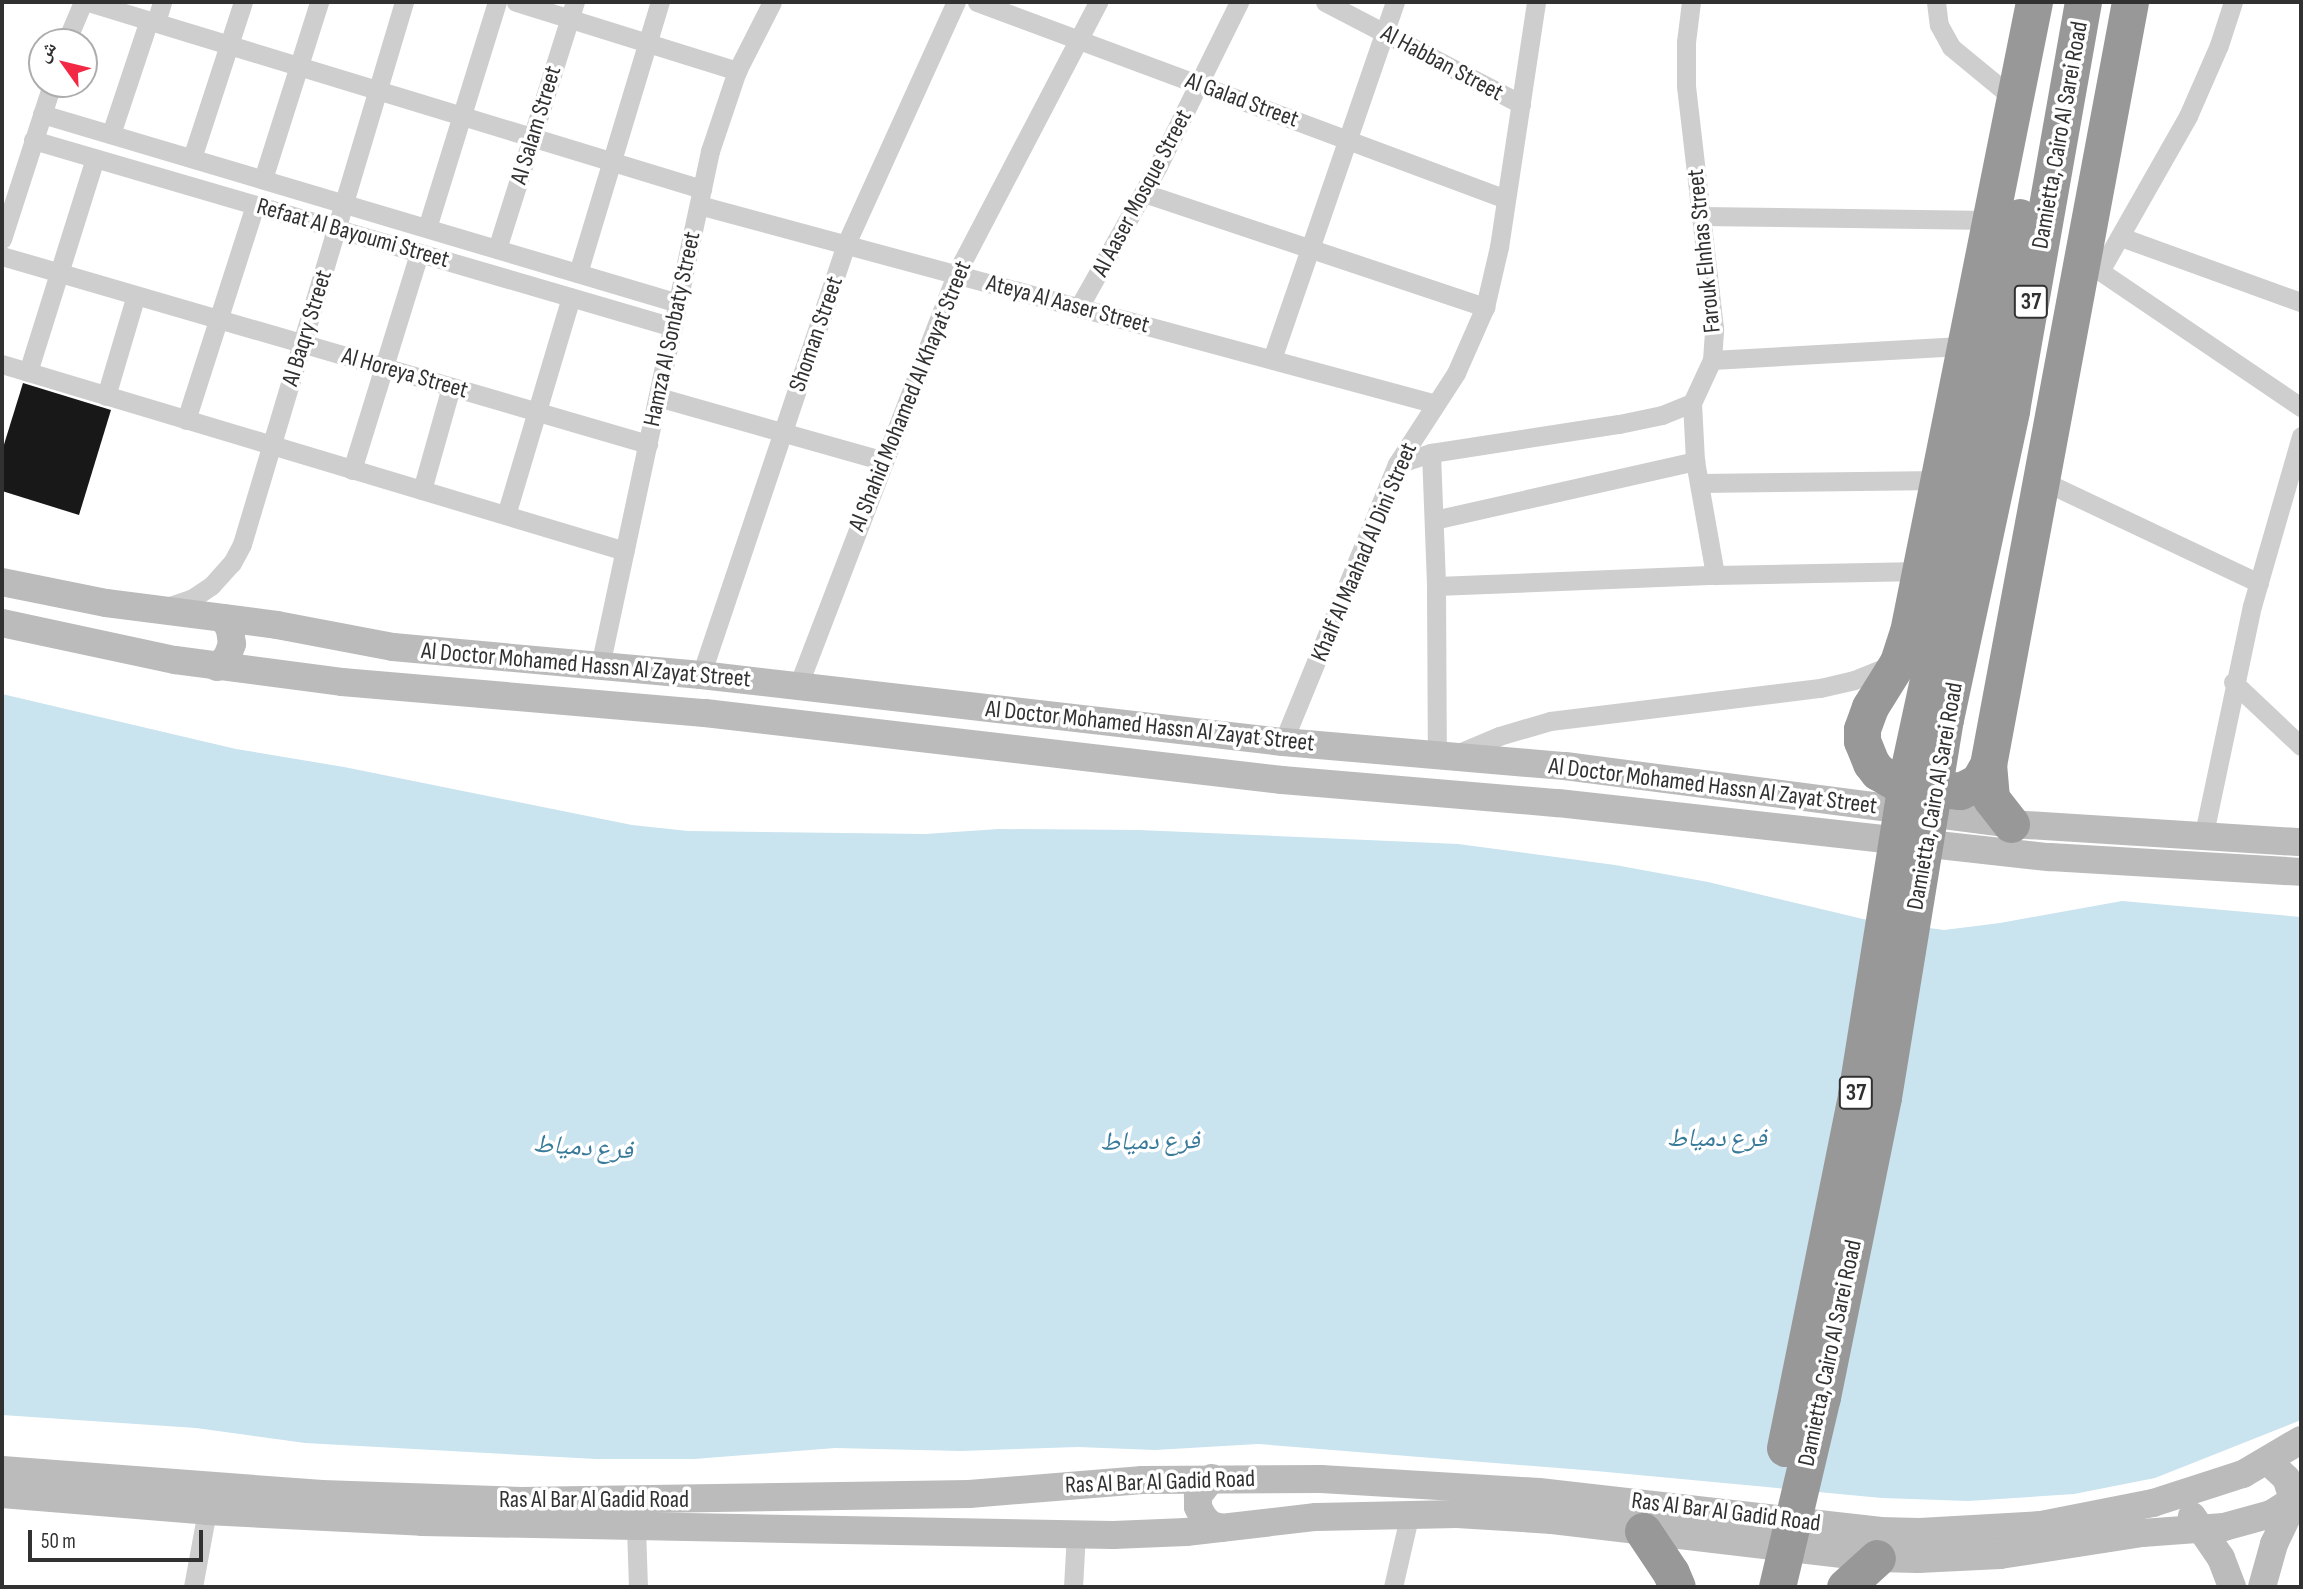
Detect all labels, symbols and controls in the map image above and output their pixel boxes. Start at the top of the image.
street label: Al Habban Street [1376,19,1508,107]
street label: Damietta, Cairo Al Sarei Road [2026,19,2094,251]
north arrow [28,28,98,98]
text: ش [32,37,62,67]
street label: Al Salam Street [504,62,568,188]
street label: Al Galad Street [1182,66,1302,134]
street label: Al Aaser Mosque Street [1086,105,1198,281]
street label: Farouk Elnhas Street [1681,168,1727,334]
street label: Refaat Al Bayoumi Street [253,192,453,274]
street label: Hamza Al Sonbaty Street [637,229,707,429]
street label: Al Shahid Mohamed Al Khayat Street [843,257,977,535]
street label: Al Baqry Street [276,267,338,389]
street label: Ateya Al Aaser Street [984,268,1152,340]
street label: Shoman Street [783,273,849,395]
road number: 37 [2014,282,2048,322]
street label: Al Horeya Street [339,341,471,405]
street label: Khalf Al Maahad Al Dini Street [1305,438,1423,666]
street label: Al Doctor Mohamed Hassn Al Zayat Street [420,636,752,694]
street label: Damietta, Cairo Al Sarei Road [1901,680,1969,912]
street label: Al Doctor Mohamed Hassn Al Zayat Street [984,694,1316,758]
street label: Al Doctor Mohamed Hassn Al Zayat Street [1547,752,1879,820]
road number: 37 [1839,1074,1874,1112]
water label: فرع دمياط [1667,1123,1767,1155]
water label: فرع دمياط [1100,1126,1200,1158]
water label: فرع دمياط [532,1129,634,1167]
street label: Damietta, Cairo Al Sarei Road [1792,1237,1868,1469]
street label: Ras Al Bar Al Gadid Road [1064,1464,1256,1500]
street label: Ras Al Bar Al Gadid Road [499,1486,689,1514]
street label: Ras Al Bar Al Gadid Road [1630,1486,1822,1538]
scale bar [32,1516,206,1560]
text: 50 m [41,1529,76,1554]

